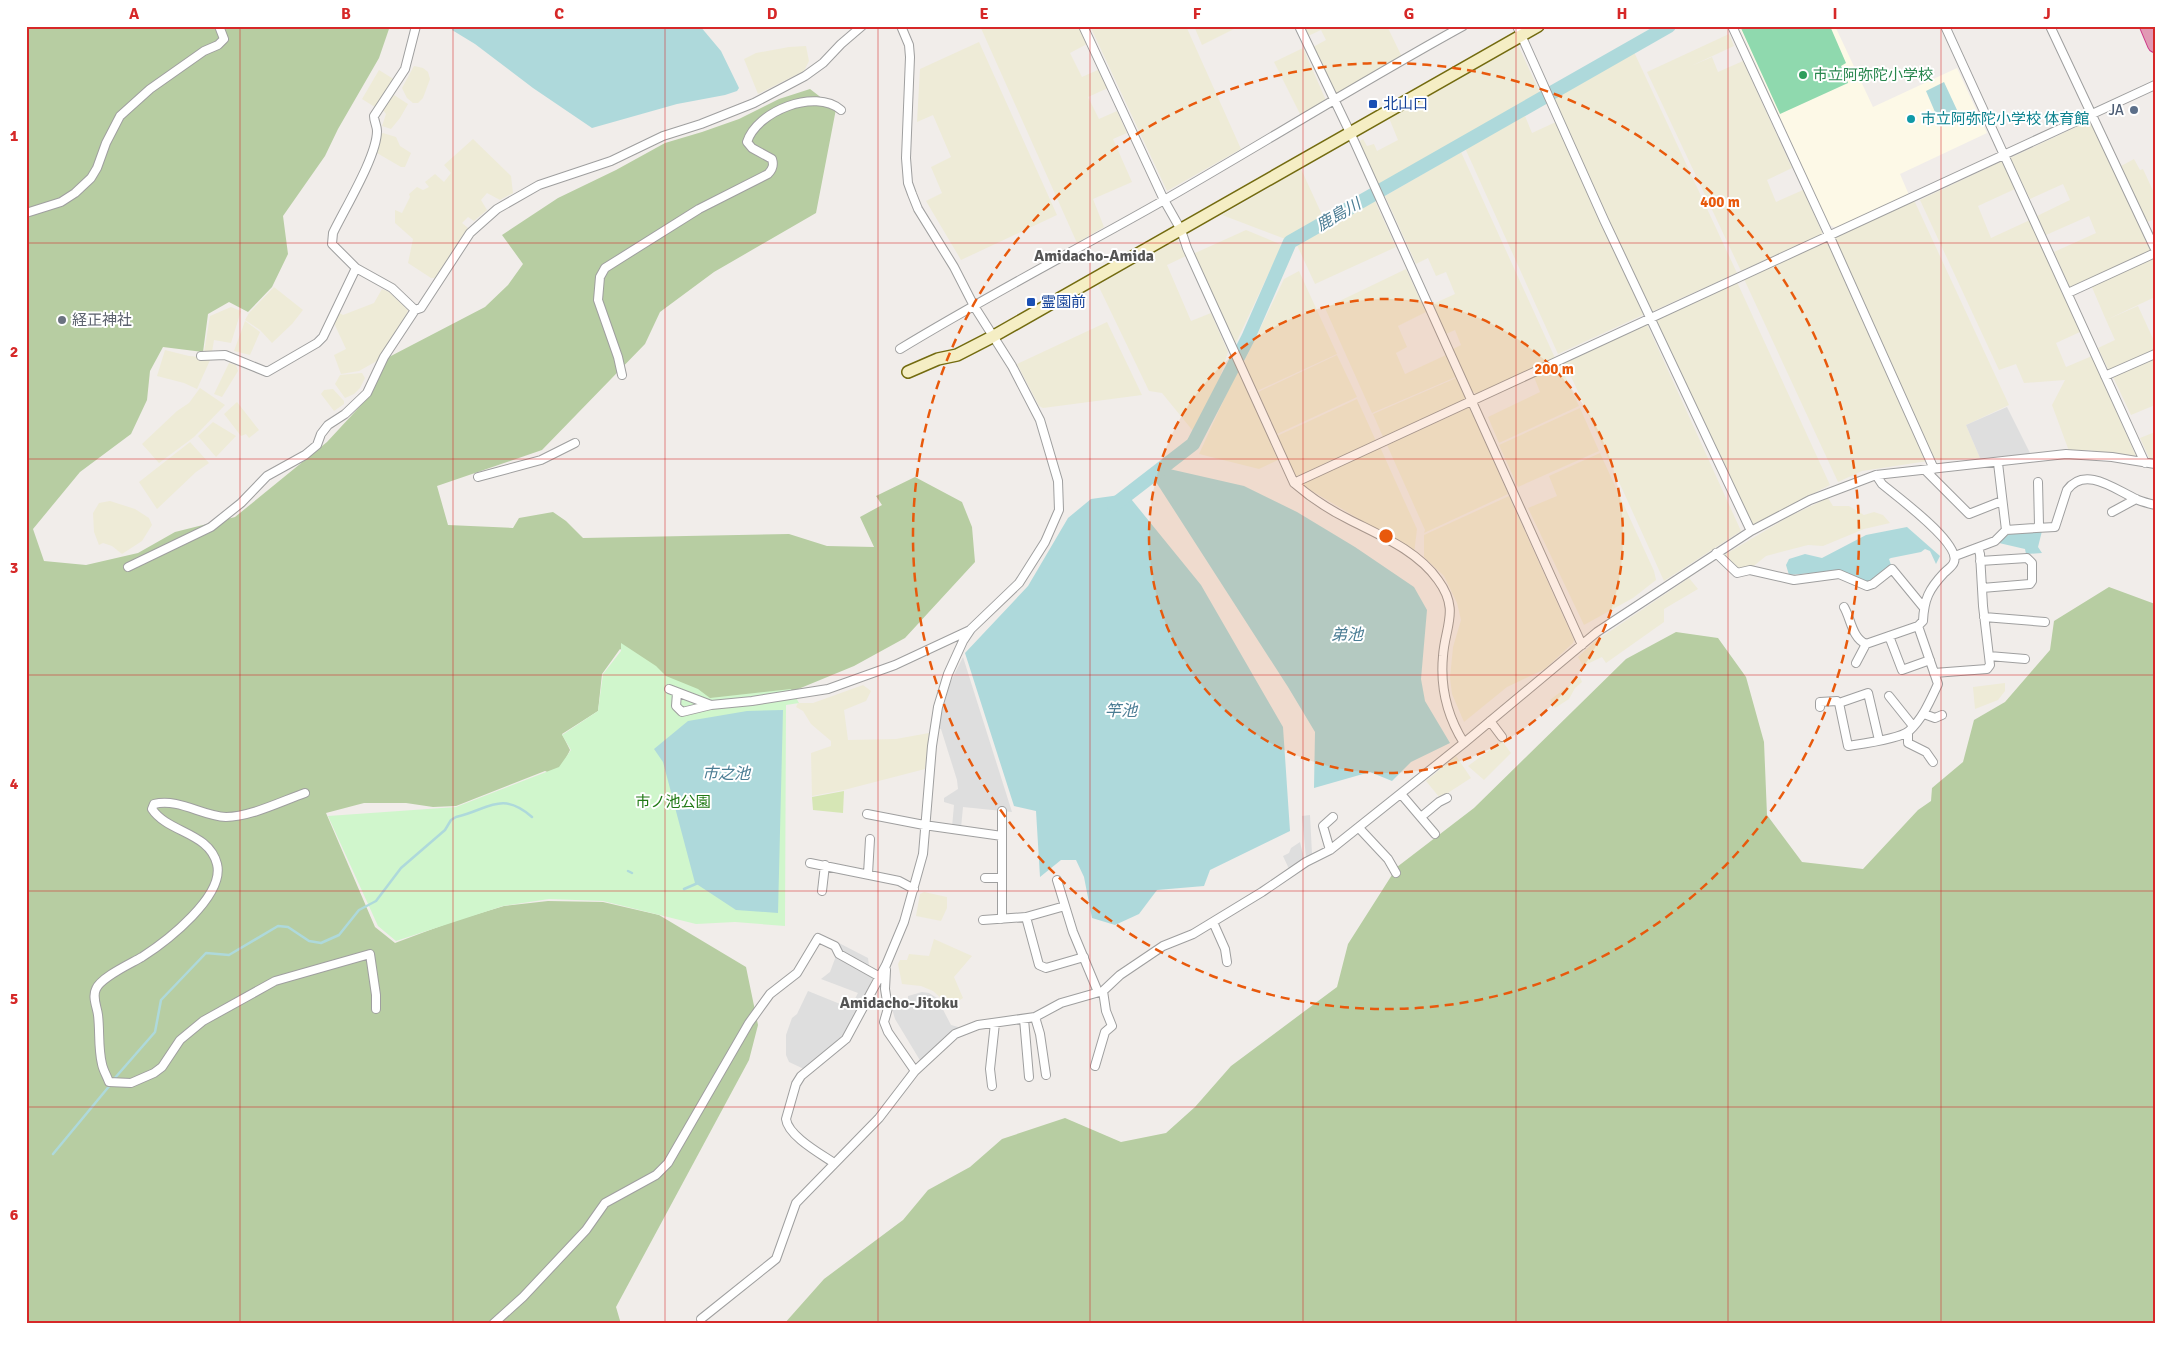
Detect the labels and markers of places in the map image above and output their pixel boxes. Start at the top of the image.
place label: 市立阿弥陀小学校 [1813,66,1933,84]
marker: 市立阿弥陀小学校 [1797,69,1809,81]
place label: 北山口 [1383,95,1428,113]
marker: 北山口 [1367,98,1379,110]
place label: JA [2108,101,2124,119]
marker: JA [2128,104,2140,116]
place label: 市立阿弥陀小学校 体育館 [1921,110,2089,128]
marker: 市立阿弥陀小学校 体育館 [1905,113,1917,125]
place label: 霊園前 [1041,293,1086,311]
marker: 霊園前 [1025,296,1037,308]
place label: 経正神社 [72,311,132,329]
marker: 経正神社 [56,314,68,326]
centre of rings [1377,527,1395,545]

